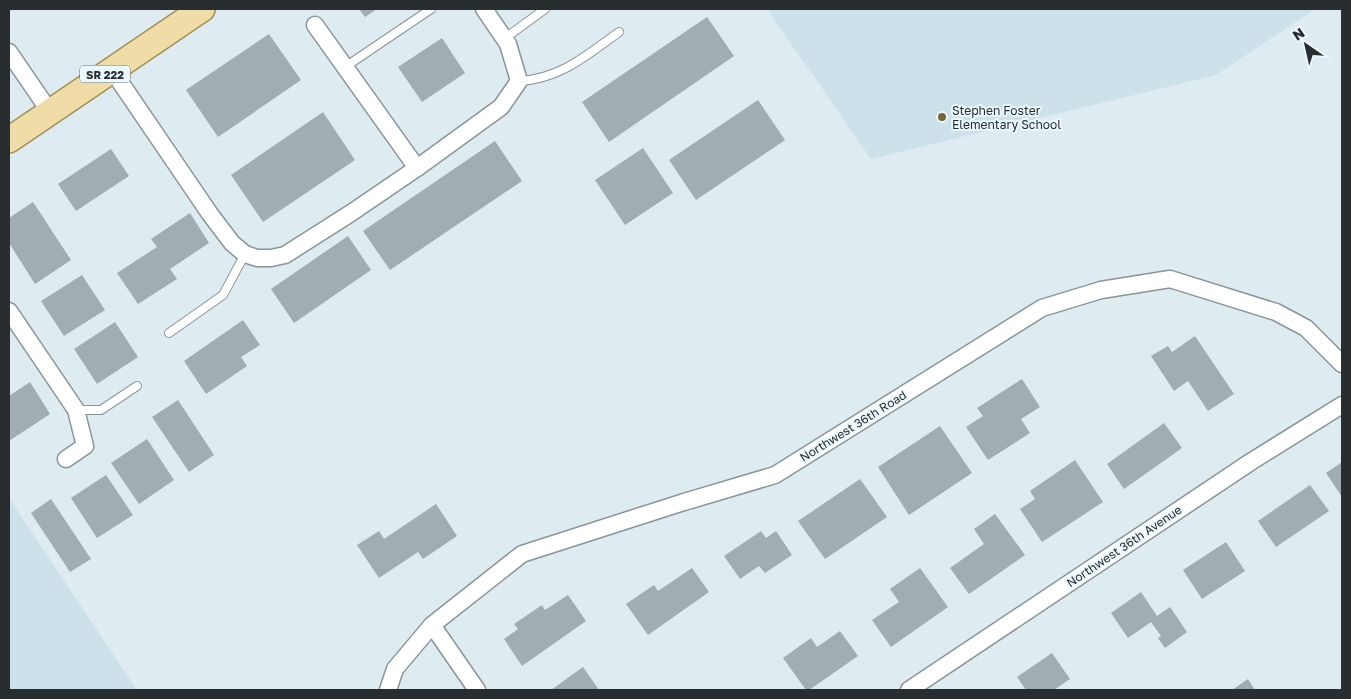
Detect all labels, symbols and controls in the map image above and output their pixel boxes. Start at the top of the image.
north arrow [1281,20,1331,70]
text: N [1289,24,1308,44]
road number: SR 222 [80,66,130,82]
place label: Stephen Foster Elementary School [952,103,1061,132]
marker: Stephen Foster Elementary School [936,111,948,123]
street label: Northwest 36th Road [797,387,909,465]
street label: Northwest 36th Avenue [1063,502,1185,590]

